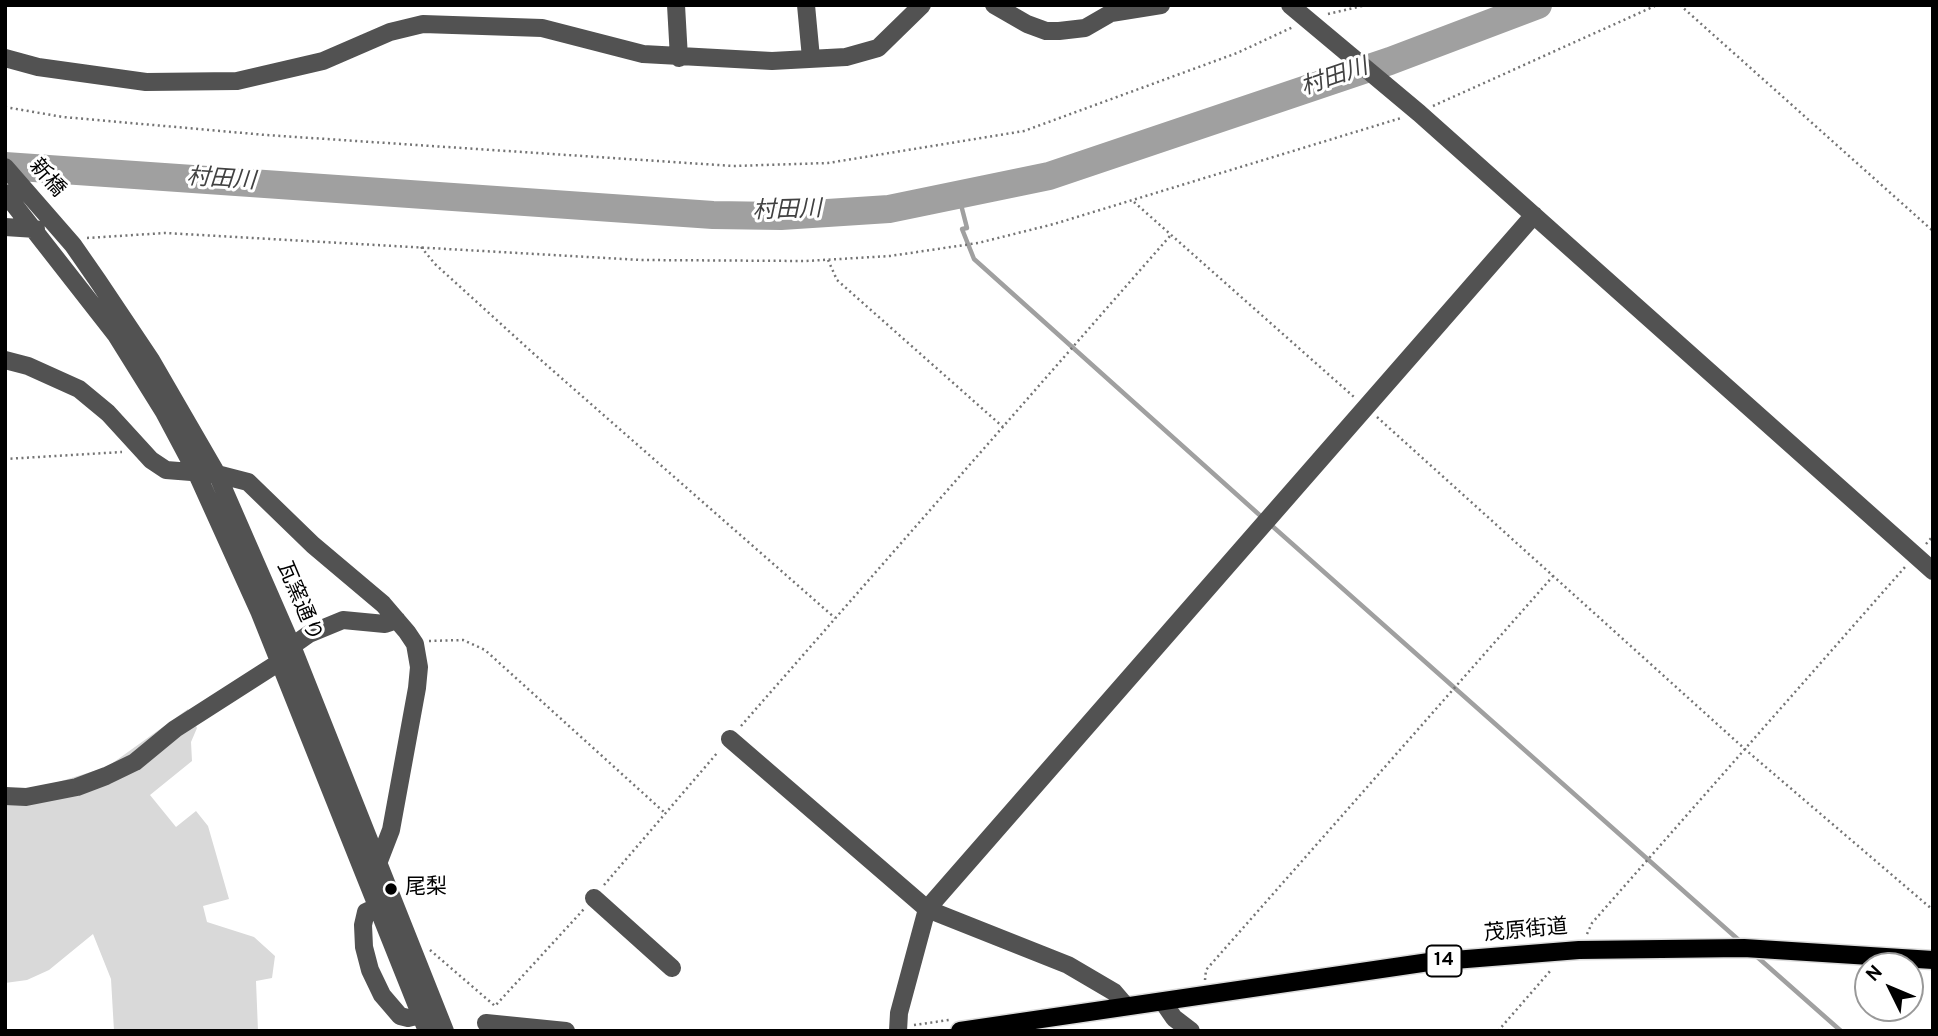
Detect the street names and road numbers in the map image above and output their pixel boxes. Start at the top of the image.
street label: 新橋 [23,155,69,203]
street label: 瓦窯通り [270,558,326,646]
street label: 茂原街道 [1483,916,1569,948]
road number: 14 [1426,945,1462,976]

